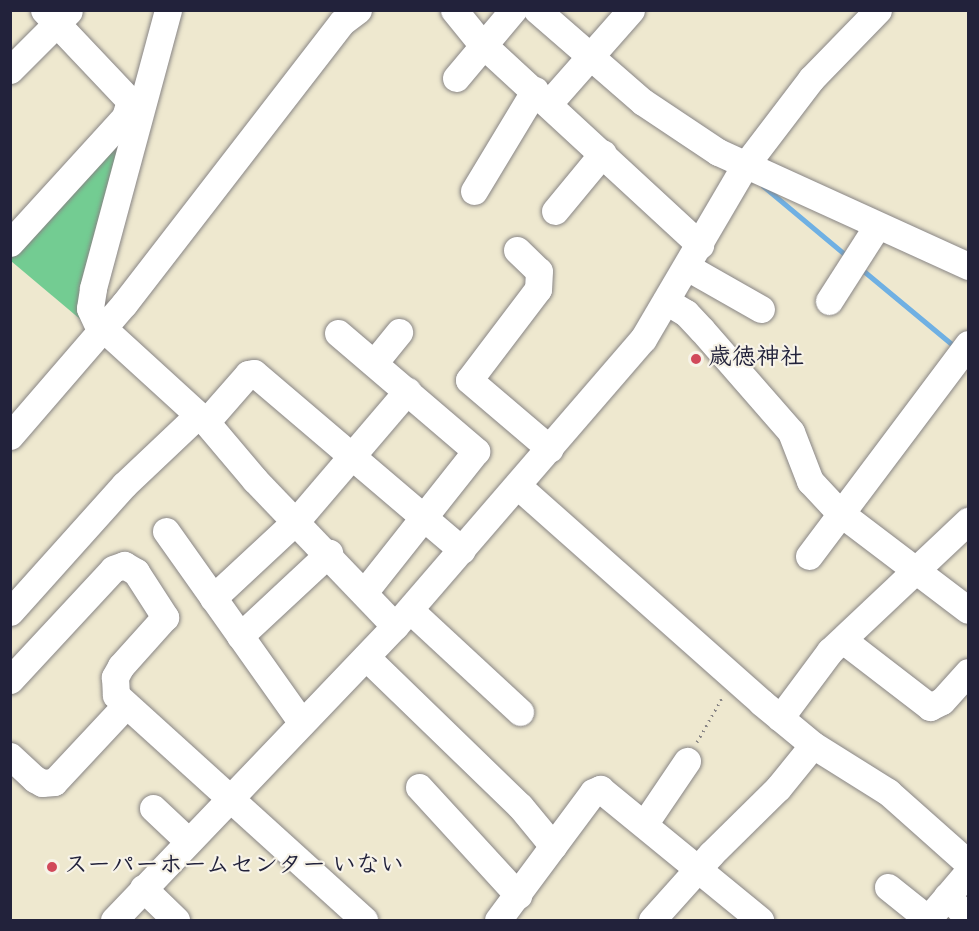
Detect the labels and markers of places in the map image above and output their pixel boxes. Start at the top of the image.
place label: 歳徳神社 [708,345,804,373]
marker: 歳徳神社 [689,352,703,366]
place label: スーパーホームセンター いない [64,853,405,881]
marker: スーパーホームセンター いない [45,860,59,874]

